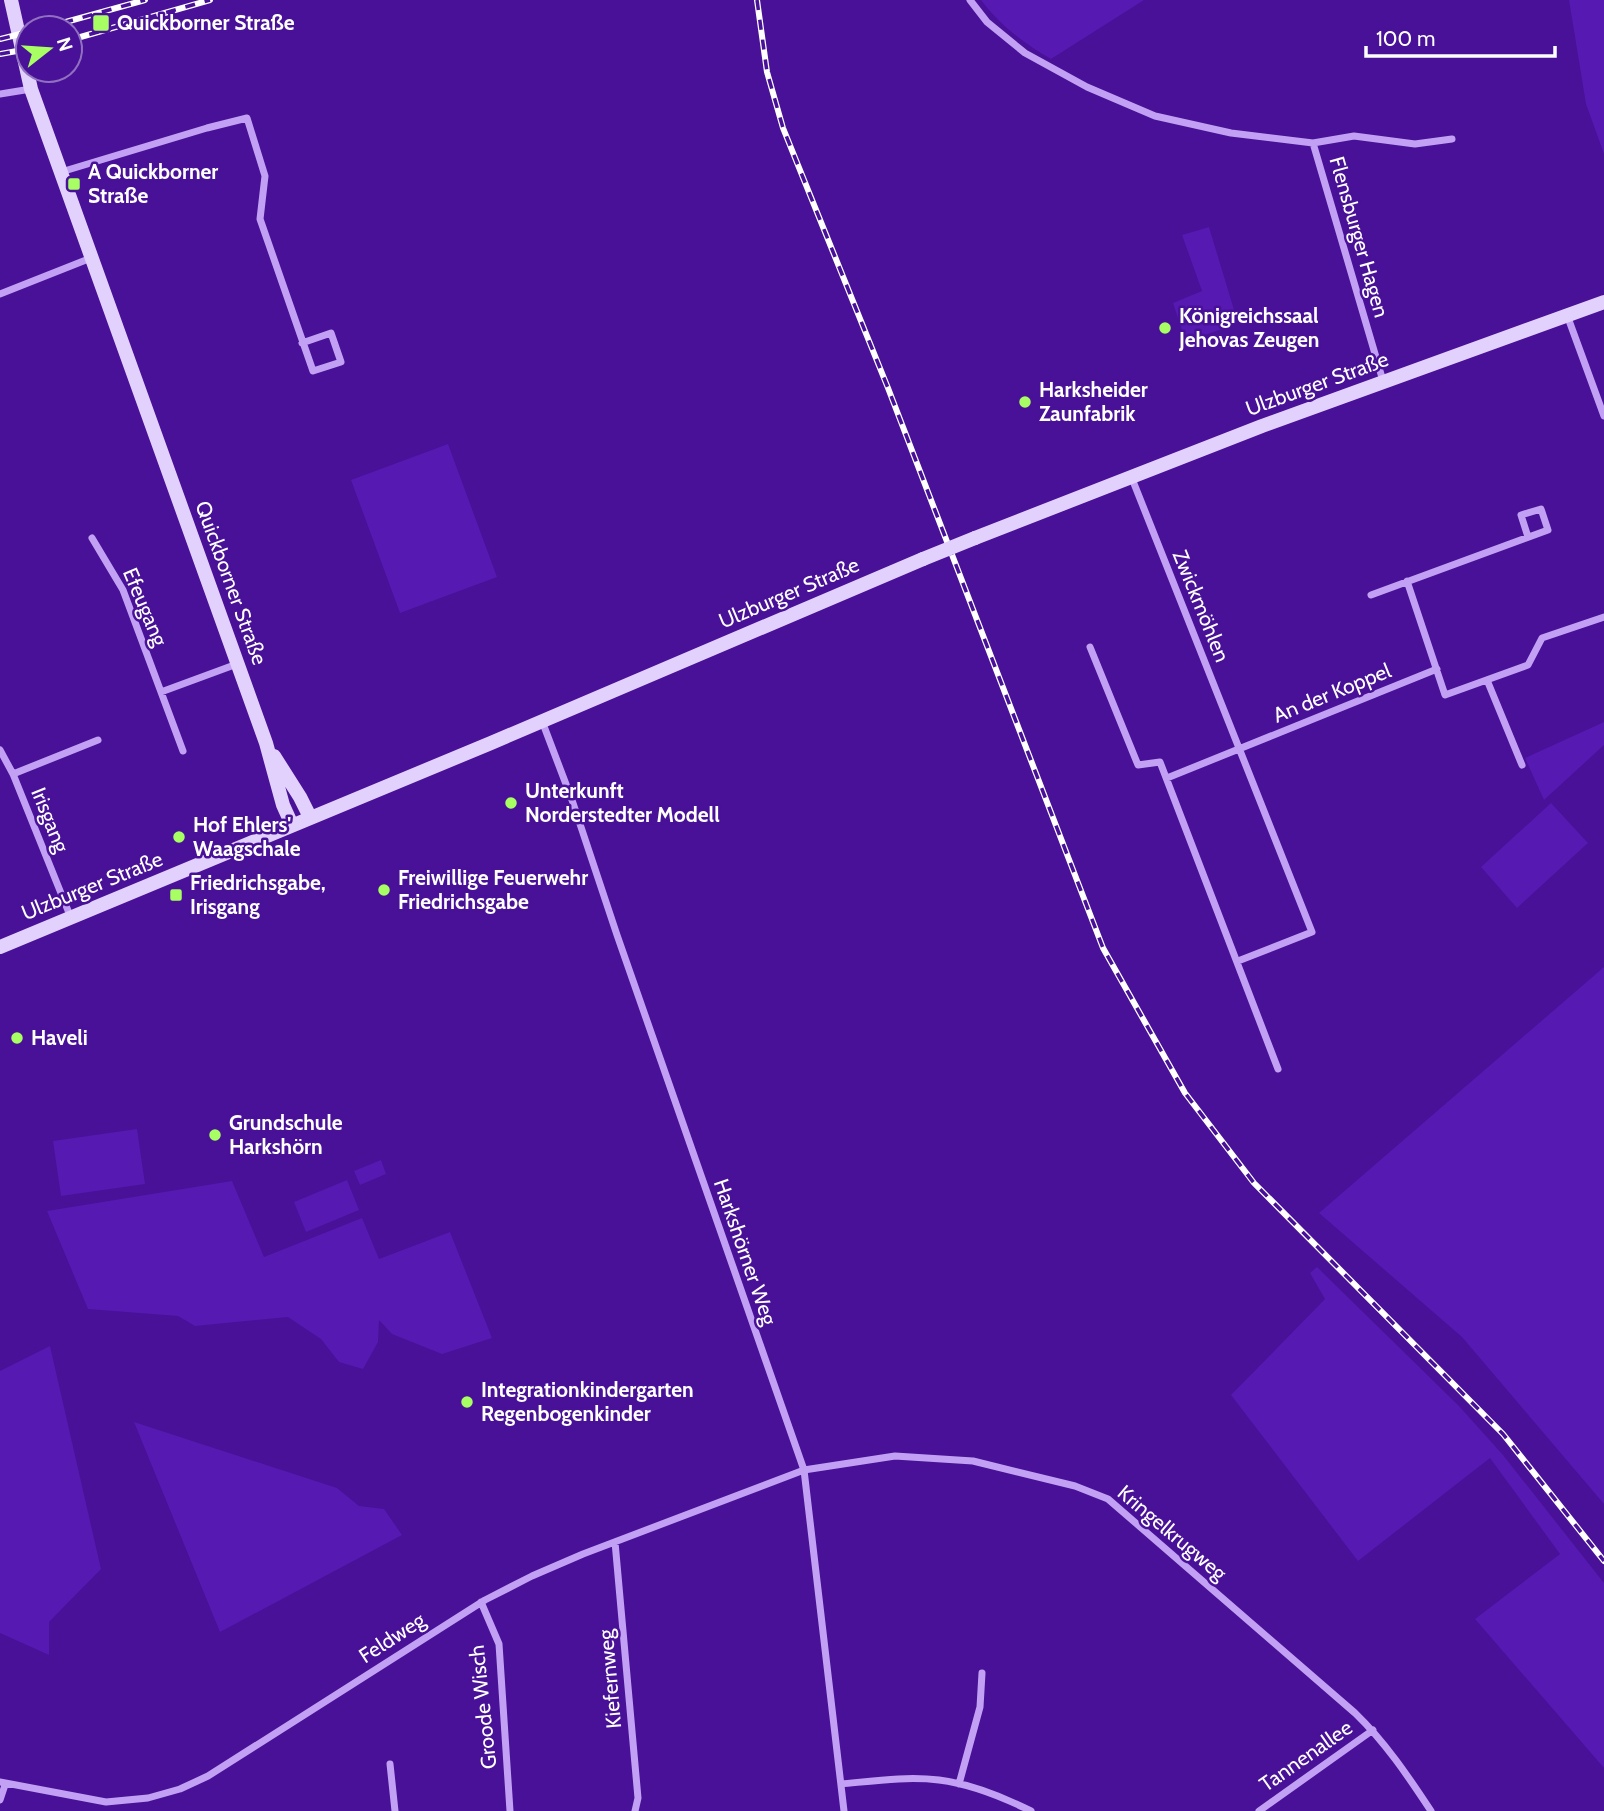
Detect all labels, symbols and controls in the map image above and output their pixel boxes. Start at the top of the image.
place label: Quickborner Straße [117,10,295,35]
marker: Quickborner Straße [91,13,111,33]
north arrow [14,14,84,84]
scale bar [1366,14,1555,58]
text: 100 m [1376,26,1435,51]
text: N [52,34,78,54]
street label: Flensburger Hagen [1325,153,1394,320]
place label: A Quickborner Straße [88,159,218,208]
marker: A Quickborner Straße [66,176,82,192]
place label: Königreichssaal Jehovas Zeugen [1178,303,1319,352]
marker: Königreichssaal Jehovas Zeugen [1157,320,1173,336]
street label: Ulzburger Straße [1242,346,1392,421]
place label: Harksheider Zaunfabrik [1039,377,1148,426]
marker: Harksheider Zaunfabrik [1017,394,1033,410]
street label: Quickborner Straße [190,497,273,668]
street label: Zwickmöhlen [1168,546,1235,665]
street label: Ulzburger Straße [715,552,863,633]
street label: Efeugang [118,564,173,650]
street label: An der Koppel [1269,658,1394,728]
place label: Unterkunft Norderstedter Modell [525,778,720,827]
street label: Irisgang [26,784,75,856]
marker: Unterkunft Norderstedter Modell [503,795,519,811]
place label: Hof Ehlers' Waagschale [193,812,301,861]
marker: Hof Ehlers' Waagschale [171,829,187,845]
street label: Ulzburger Straße [18,846,166,925]
place label: Freiwillige Feuerwehr Friedrichsgabe [398,865,588,914]
place label: Friedrichsgabe, Irisgang [190,870,326,919]
marker: Freiwillige Feuerwehr Friedrichsgabe [376,882,392,898]
marker: Friedrichsgabe, Irisgang [168,887,184,903]
place label: Haveli [31,1025,88,1050]
marker: Haveli [9,1030,25,1046]
place label: Grundschule Harkshörn [229,1110,343,1159]
marker: Grundschule Harkshörn [207,1127,223,1143]
street label: Harkshörner Weg [709,1175,782,1329]
place label: Integrationkindergarten Regenbogenkinder [481,1377,694,1426]
marker: Integrationkindergarten Regenbogenkinder [459,1394,475,1410]
street label: Kringelkrugweg [1113,1480,1232,1586]
street label: Feldweg [354,1607,430,1668]
street label: Kiefernweg [593,1628,626,1730]
street label: Groode Wisch [464,1644,501,1770]
street label: Tannenallee [1255,1714,1357,1797]

